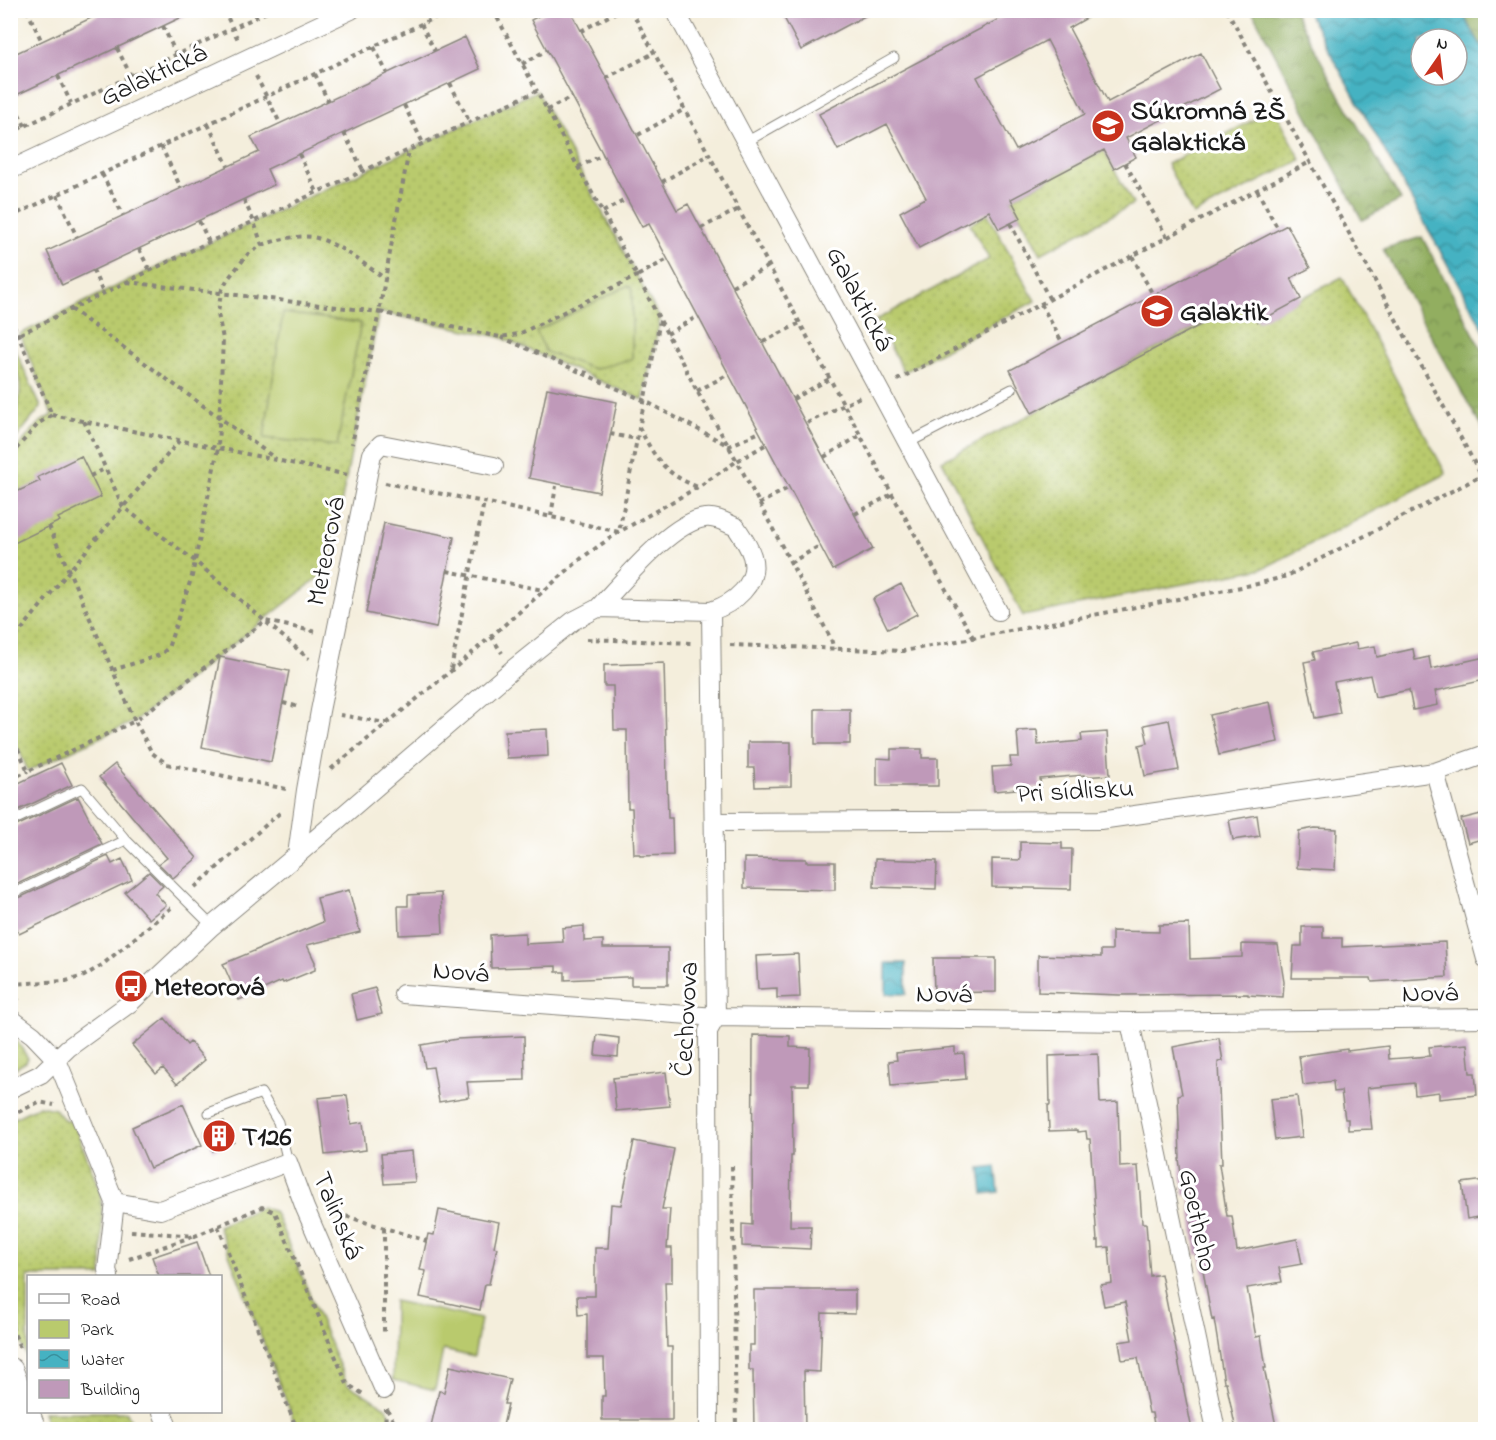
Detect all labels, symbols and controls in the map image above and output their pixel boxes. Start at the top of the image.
north arrow [1409,27,1469,87]
text: N [1434,31,1450,57]
street label: Galaktická [94,34,214,118]
place label: Súkromná ZŠ Galaktická [1131,93,1285,163]
school or university icon: Súkromná ZŠ Galaktická [1090,108,1126,144]
street label: Galaktická [815,240,903,359]
school or university icon: Galaktik [1139,293,1175,329]
place label: Galaktik [1180,294,1269,333]
street label: Meteorová [298,493,357,609]
street label: Pri sídlisku [1015,770,1135,815]
street label: Nová [431,952,491,995]
street label: Čechovova [665,961,710,1078]
bus stop icon: Meteorová [113,968,149,1004]
place label: Meteorová [154,969,265,1008]
street label: Nová [1402,975,1459,1014]
street label: Nová [915,976,973,1015]
building icon: T126 [201,1118,237,1154]
place label: T126 [242,1119,291,1158]
street label: Talinská [301,1166,373,1266]
street label: Goetheho [1167,1166,1226,1275]
legend [27,1275,222,1413]
text: Road [81,1288,120,1314]
text: Park [81,1318,114,1344]
text: Water [81,1348,125,1374]
text: Building [80,1378,140,1405]

